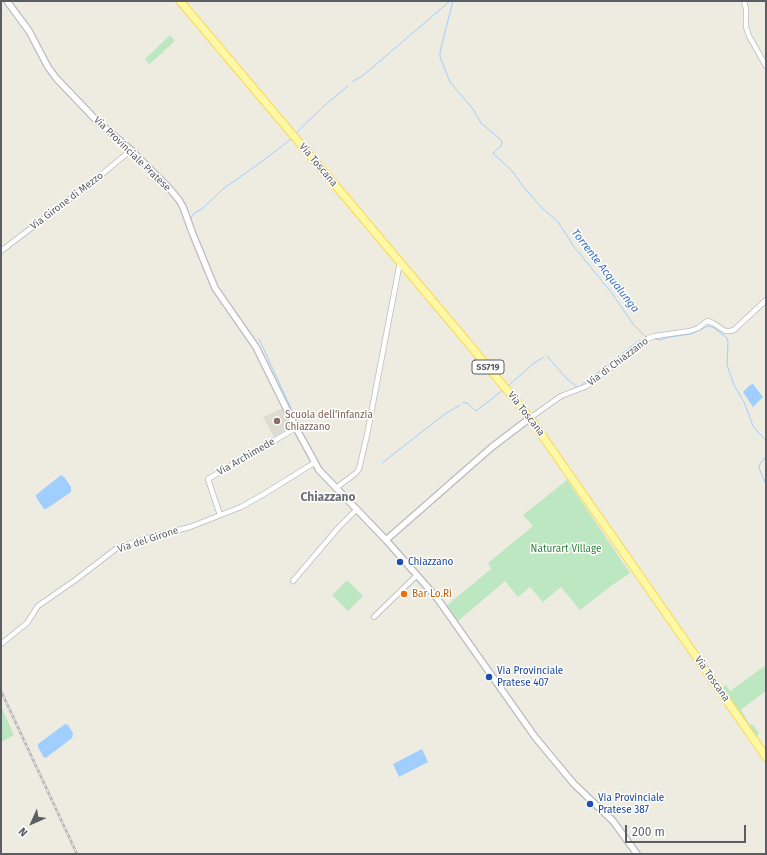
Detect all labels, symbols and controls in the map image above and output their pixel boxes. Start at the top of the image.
street label: Via Provinciale Pratese [91,114,173,194]
street label: Via Toscana [296,141,340,189]
street label: Via Girone di Mezzo [28,170,106,232]
water label: Torrente Acqualunga [568,227,642,315]
street label: Via di Chiazzano [585,335,651,389]
road number: SS719 [472,360,504,374]
street label: Via Toscana [505,389,547,439]
place label: Scuola dell'infanzia Chiazzano [285,409,373,432]
marker: Scuola dell'infanzia Chiazzano [272,416,282,426]
street label: Via Archimede [215,436,277,478]
district label: Chiazzano [300,491,356,505]
street label: Via del Girone [116,525,180,555]
park label: Naturart Village [531,543,601,555]
place label: Chiazzano [408,556,453,568]
marker: Chiazzano [395,557,405,567]
place label: Bar Lo.Ri [412,588,452,600]
marker: Bar Lo.Ri [399,589,409,599]
street label: Via Toscana [692,654,732,704]
place label: Via Provinciale Pratese 407 [497,665,563,688]
marker: Via Provinciale Pratese 407 [484,672,494,682]
place label: Via Provinciale Pratese 387 [598,792,664,816]
marker: Via Provinciale Pratese 387 [585,799,595,809]
north arrow [12,803,52,843]
scale bar [627,817,748,843]
text: N [16,825,30,839]
text: 200 m [632,825,665,839]

